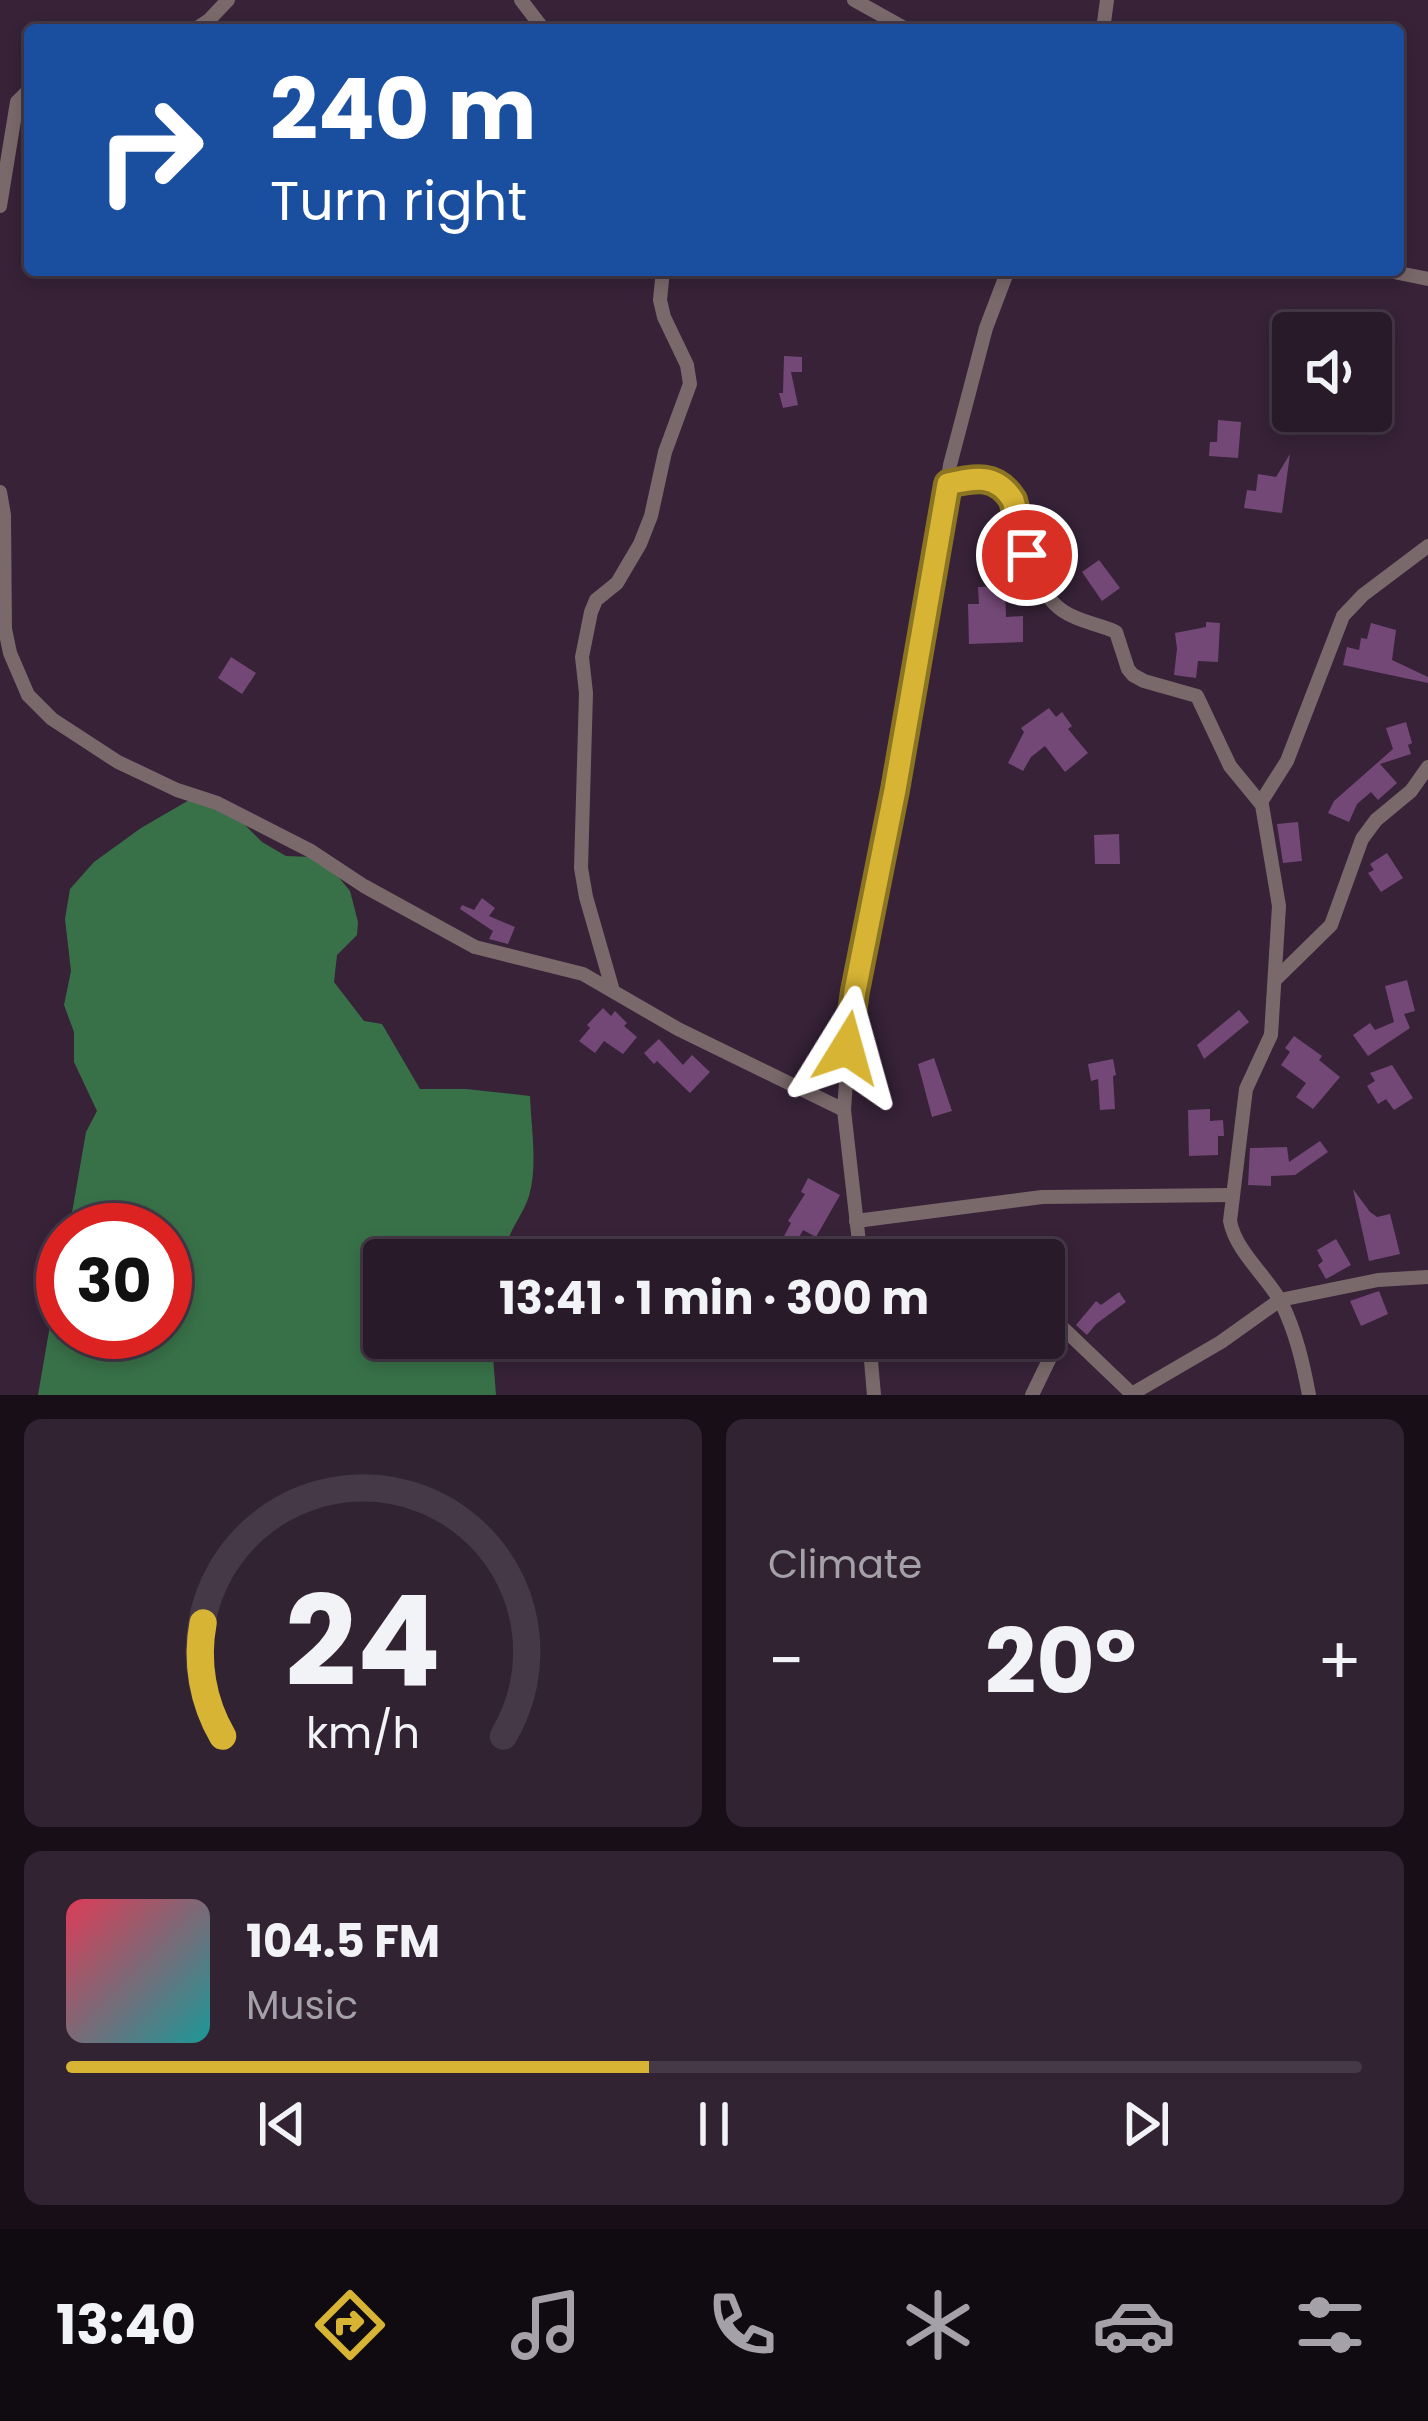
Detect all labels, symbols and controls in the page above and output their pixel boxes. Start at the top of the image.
text: 240 m [270,51,536,168]
icon: right [72,72,228,228]
text: Turn right [270,163,527,239]
map controls [1272,312,1392,432]
button: sound [1272,312,1392,432]
pin [976,504,1078,606]
icon: arrive [994,522,1060,588]
position arrow [784,985,910,1111]
speed limit sign: 30 [36,1203,192,1359]
text: 13:41 · 1 min · 300 m [499,1267,929,1330]
text: Climate [768,1537,922,1592]
text: 24 [285,1554,441,1729]
text: 20° [985,1598,1137,1725]
text: − [768,1615,804,1707]
text: + [1317,1615,1362,1707]
text: km/h [306,1703,420,1763]
text: 104.5 FM [246,1910,440,1973]
text: Music [246,1978,358,2033]
icon: previous [249,2091,315,2157]
icon: pause [681,2091,747,2157]
icon: next [1113,2091,1179,2157]
icon: directions [308,2283,392,2367]
icon: music [504,2283,588,2367]
icon: phone [700,2283,784,2367]
icon: climate [896,2283,980,2367]
icon: car [1092,2283,1176,2367]
icon: filters [1288,2283,1372,2367]
text: 13:40 [56,2287,196,2363]

